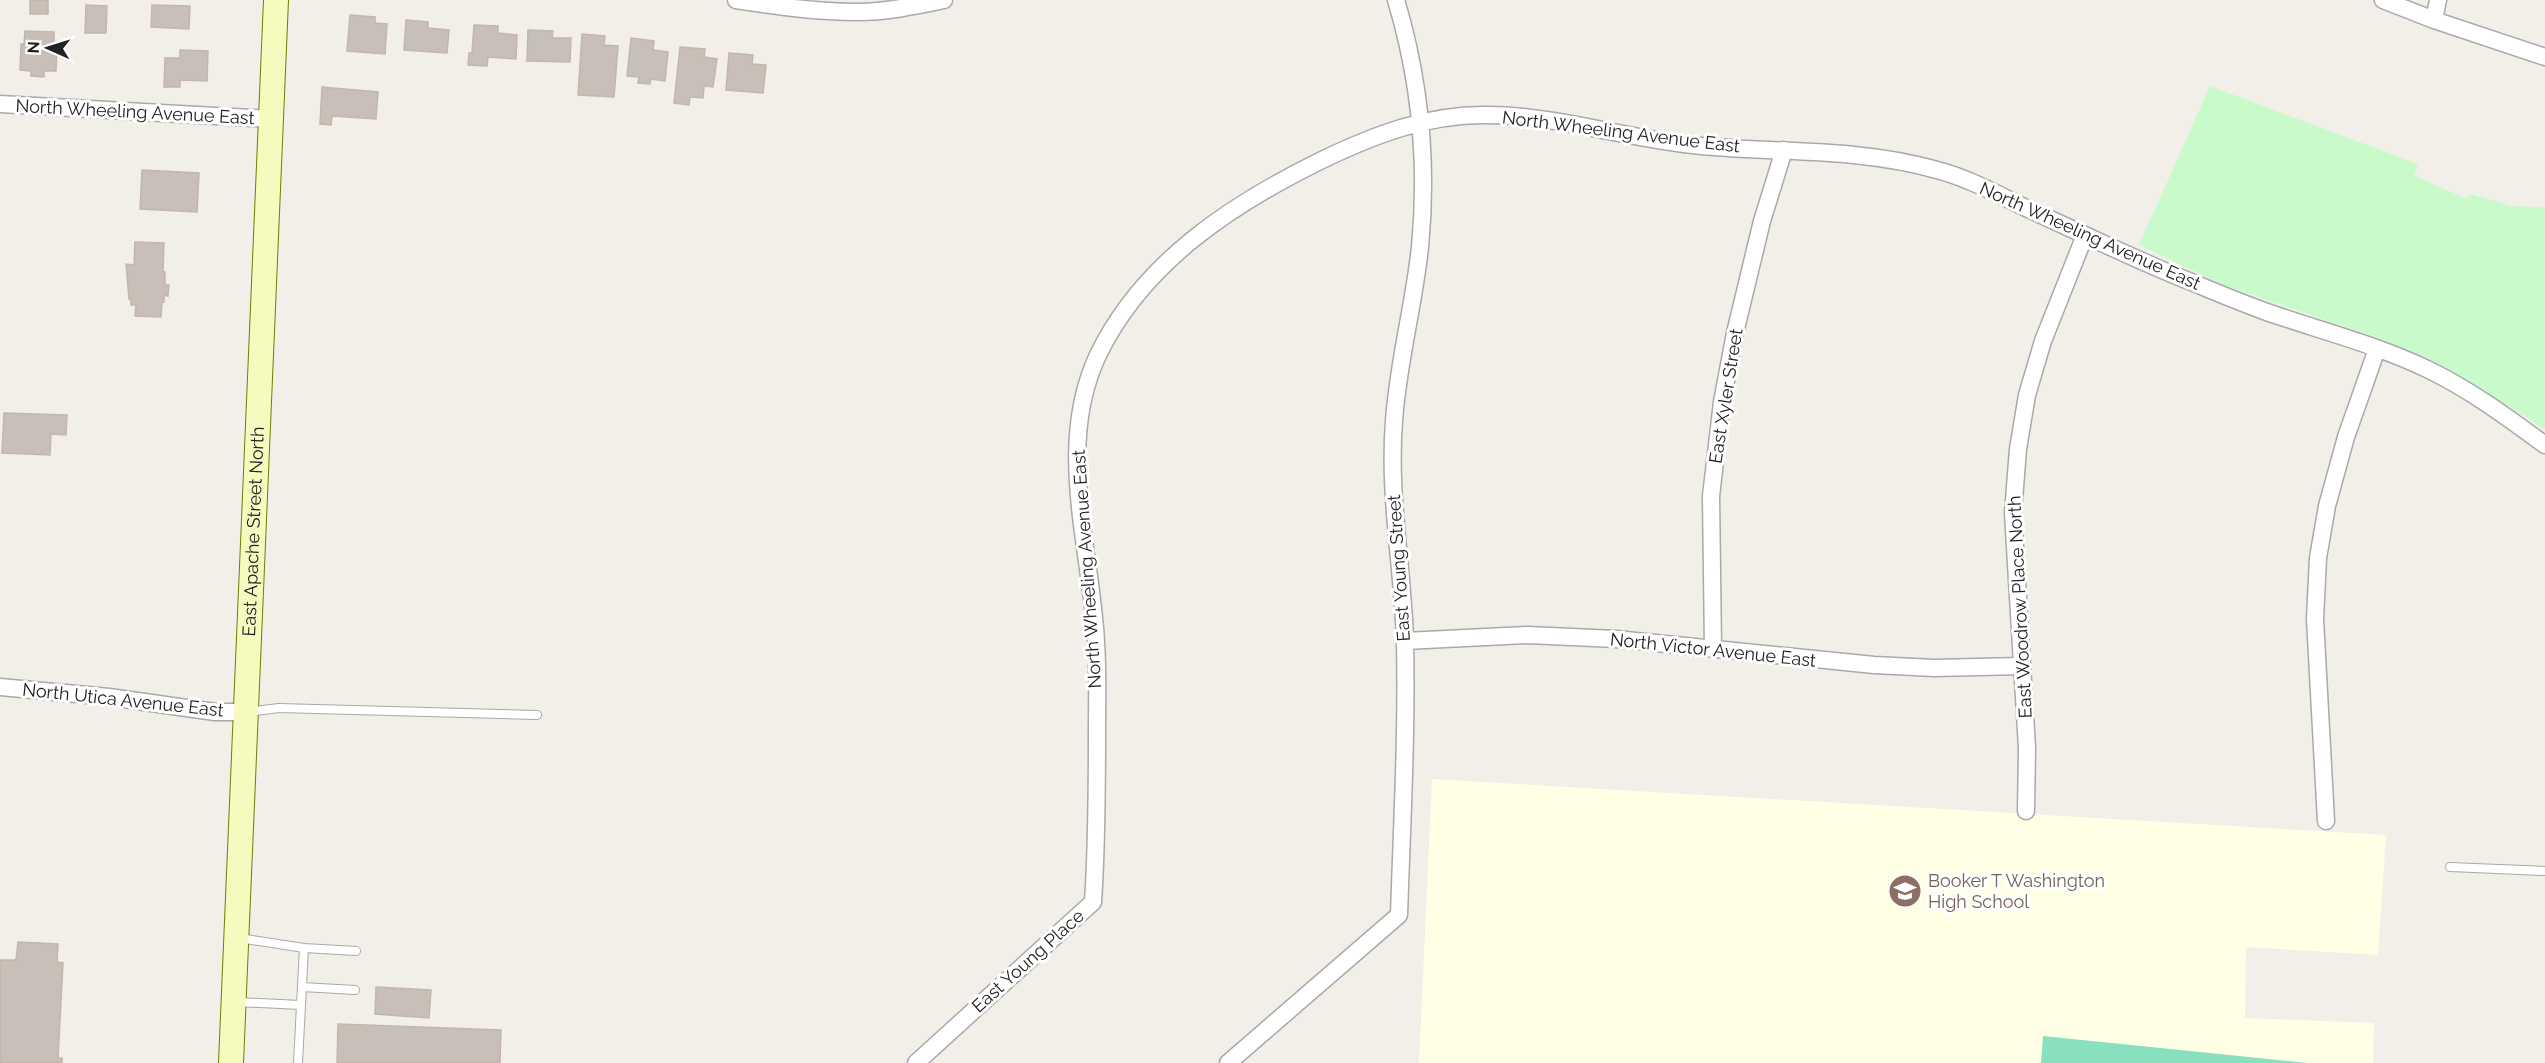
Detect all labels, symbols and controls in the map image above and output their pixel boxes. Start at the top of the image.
north arrow [18,18,78,78]
text: N [24,41,43,54]
street label: North Wheeling Avenue East [15,95,255,128]
street label: North Wheeling Avenue East [1501,106,1741,157]
street label: North Wheeling Avenue East [1977,177,2204,294]
street label: East Xyler Street [1704,327,1747,465]
street label: East Apache Street North [238,426,268,637]
street label: North Wheeling Avenue East [1068,449,1105,689]
street label: East Young Street [1383,494,1414,642]
street label: East Woodrow Place North [2003,495,2036,719]
street label: North Victor Avenue East [1609,628,1817,671]
street label: North Utica Avenue East [21,678,225,721]
place label: Booker T Washington High School [1928,870,2105,912]
school or university icon: Booker T Washington High School [1887,873,1923,909]
street label: East Young Place [967,905,1088,1016]

